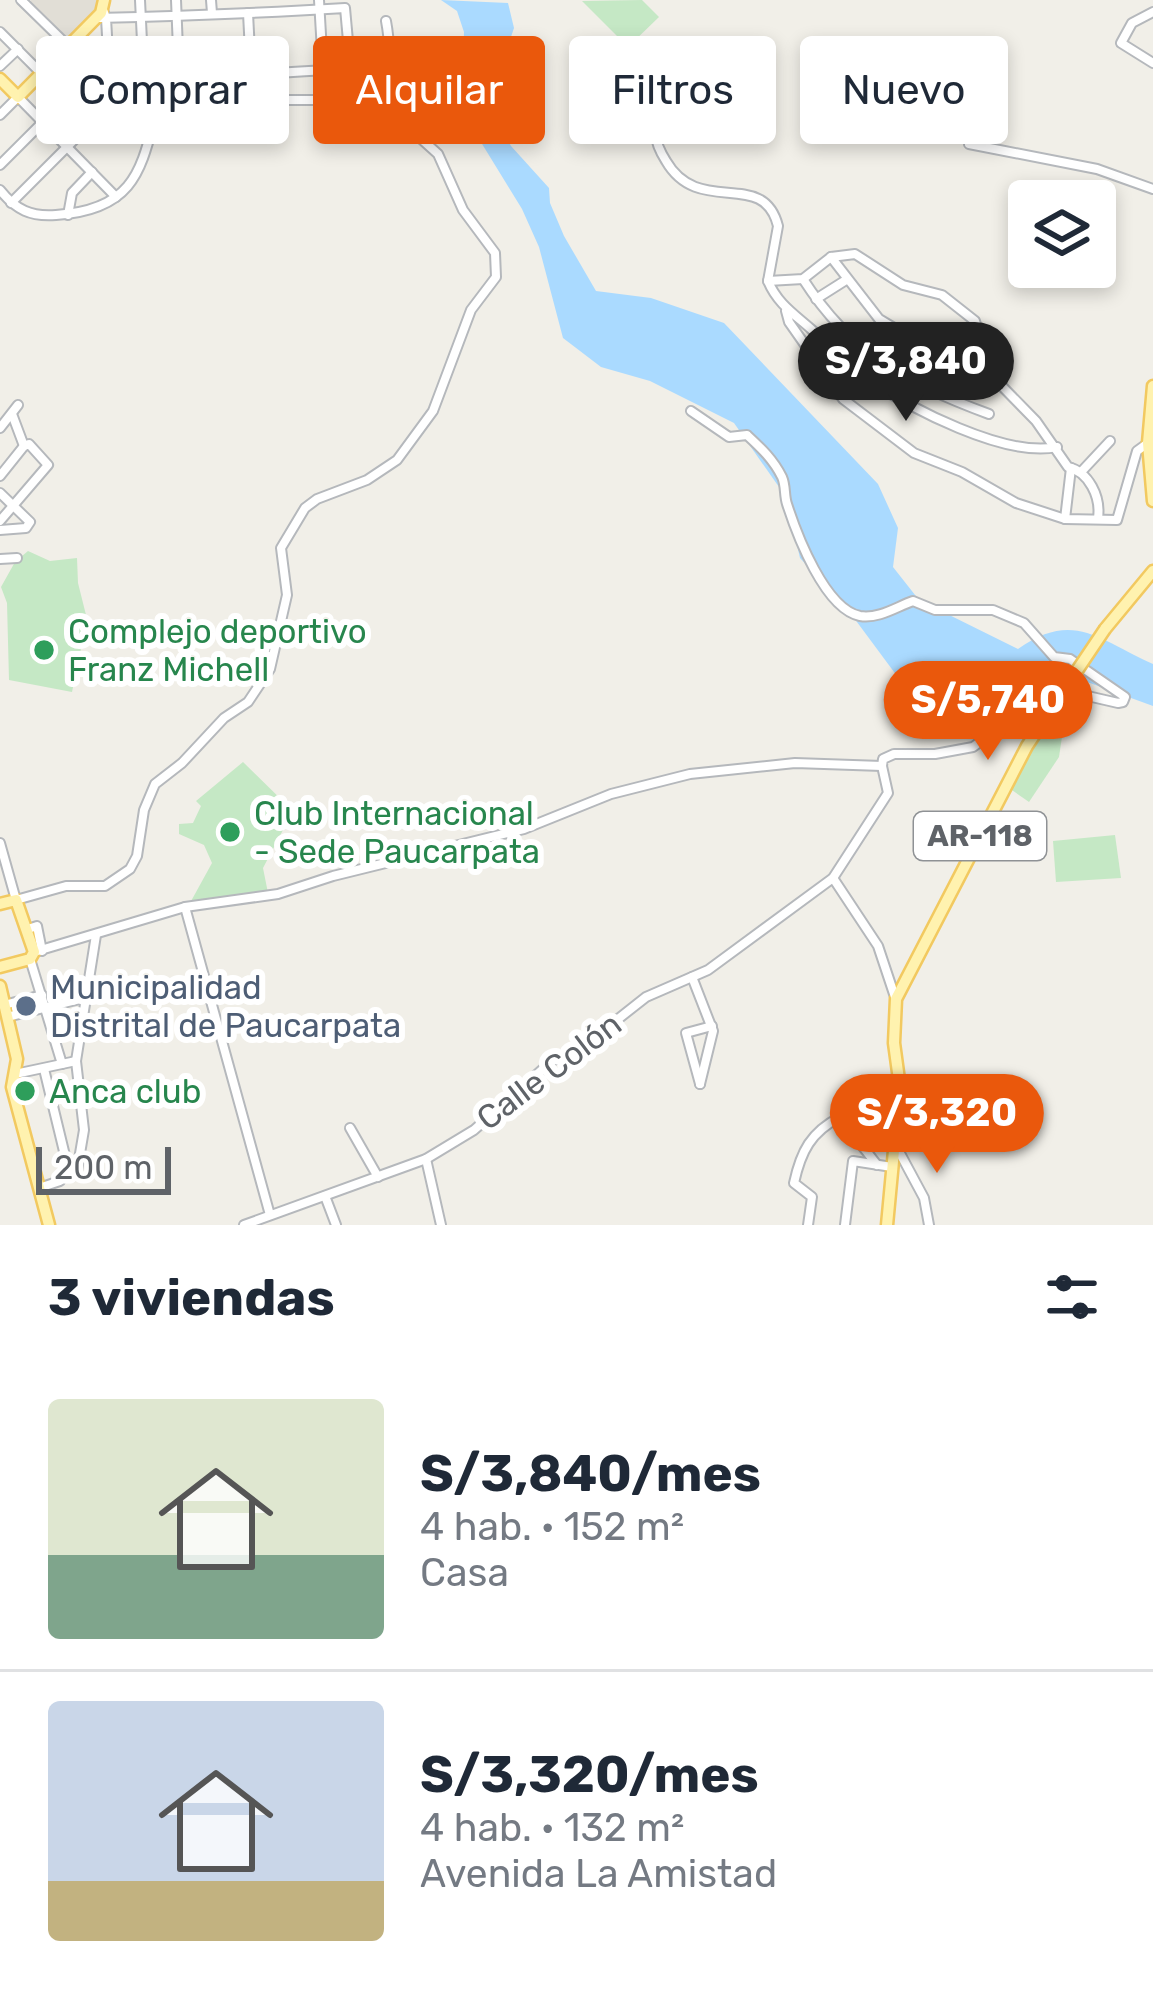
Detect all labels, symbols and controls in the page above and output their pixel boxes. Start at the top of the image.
chip: Comprar [36,36,289,144]
chip: Alquilar [313,36,545,144]
chip: Filtros [569,36,776,144]
chip: Nuevo [800,36,1008,144]
map controls [1008,180,1116,288]
button: layers [1008,180,1116,288]
pin: S/3,840 [795,322,1017,424]
text: S/3,840 [825,338,987,384]
place label: Complejo deportivo Franz Michell [68,612,367,689]
marker: Complejo deportivo Franz Michell [31,637,57,663]
pin: S/5,740 [877,661,1099,763]
text: S/5,740 [911,677,1065,723]
place label: Club Internacional - Sede Paucarpata [254,794,540,871]
road number: AR-118 [914,812,1046,860]
marker: Club Internacional - Sede Paucarpata [217,819,243,845]
place label: Municipalidad Distrital de Paucarpata [50,968,401,1045]
marker: Municipalidad Distrital de Paucarpata [13,993,39,1019]
street label: Calle Colón [469,1004,629,1138]
place label: Anca club [49,1072,201,1111]
pin: S/3,320 [826,1074,1048,1176]
marker: Anca club [12,1078,38,1104]
text: S/3,320 [857,1090,1017,1136]
scale bar [36,1141,171,1194]
text: 200 m [54,1148,153,1187]
icon: filters [1039,1264,1105,1330]
text: 3 viviendas [48,1267,335,1328]
text: S/3,840/mes [420,1443,761,1504]
icon: home [144,1447,288,1591]
text: 4 hab. · 152 m² [420,1504,684,1550]
text: Casa [420,1550,509,1596]
text: S/3,320/mes [420,1744,759,1805]
icon: home [144,1749,288,1893]
text: 4 hab. · 132 m² [420,1805,684,1851]
text: Avenida La Amistad [420,1851,777,1897]

